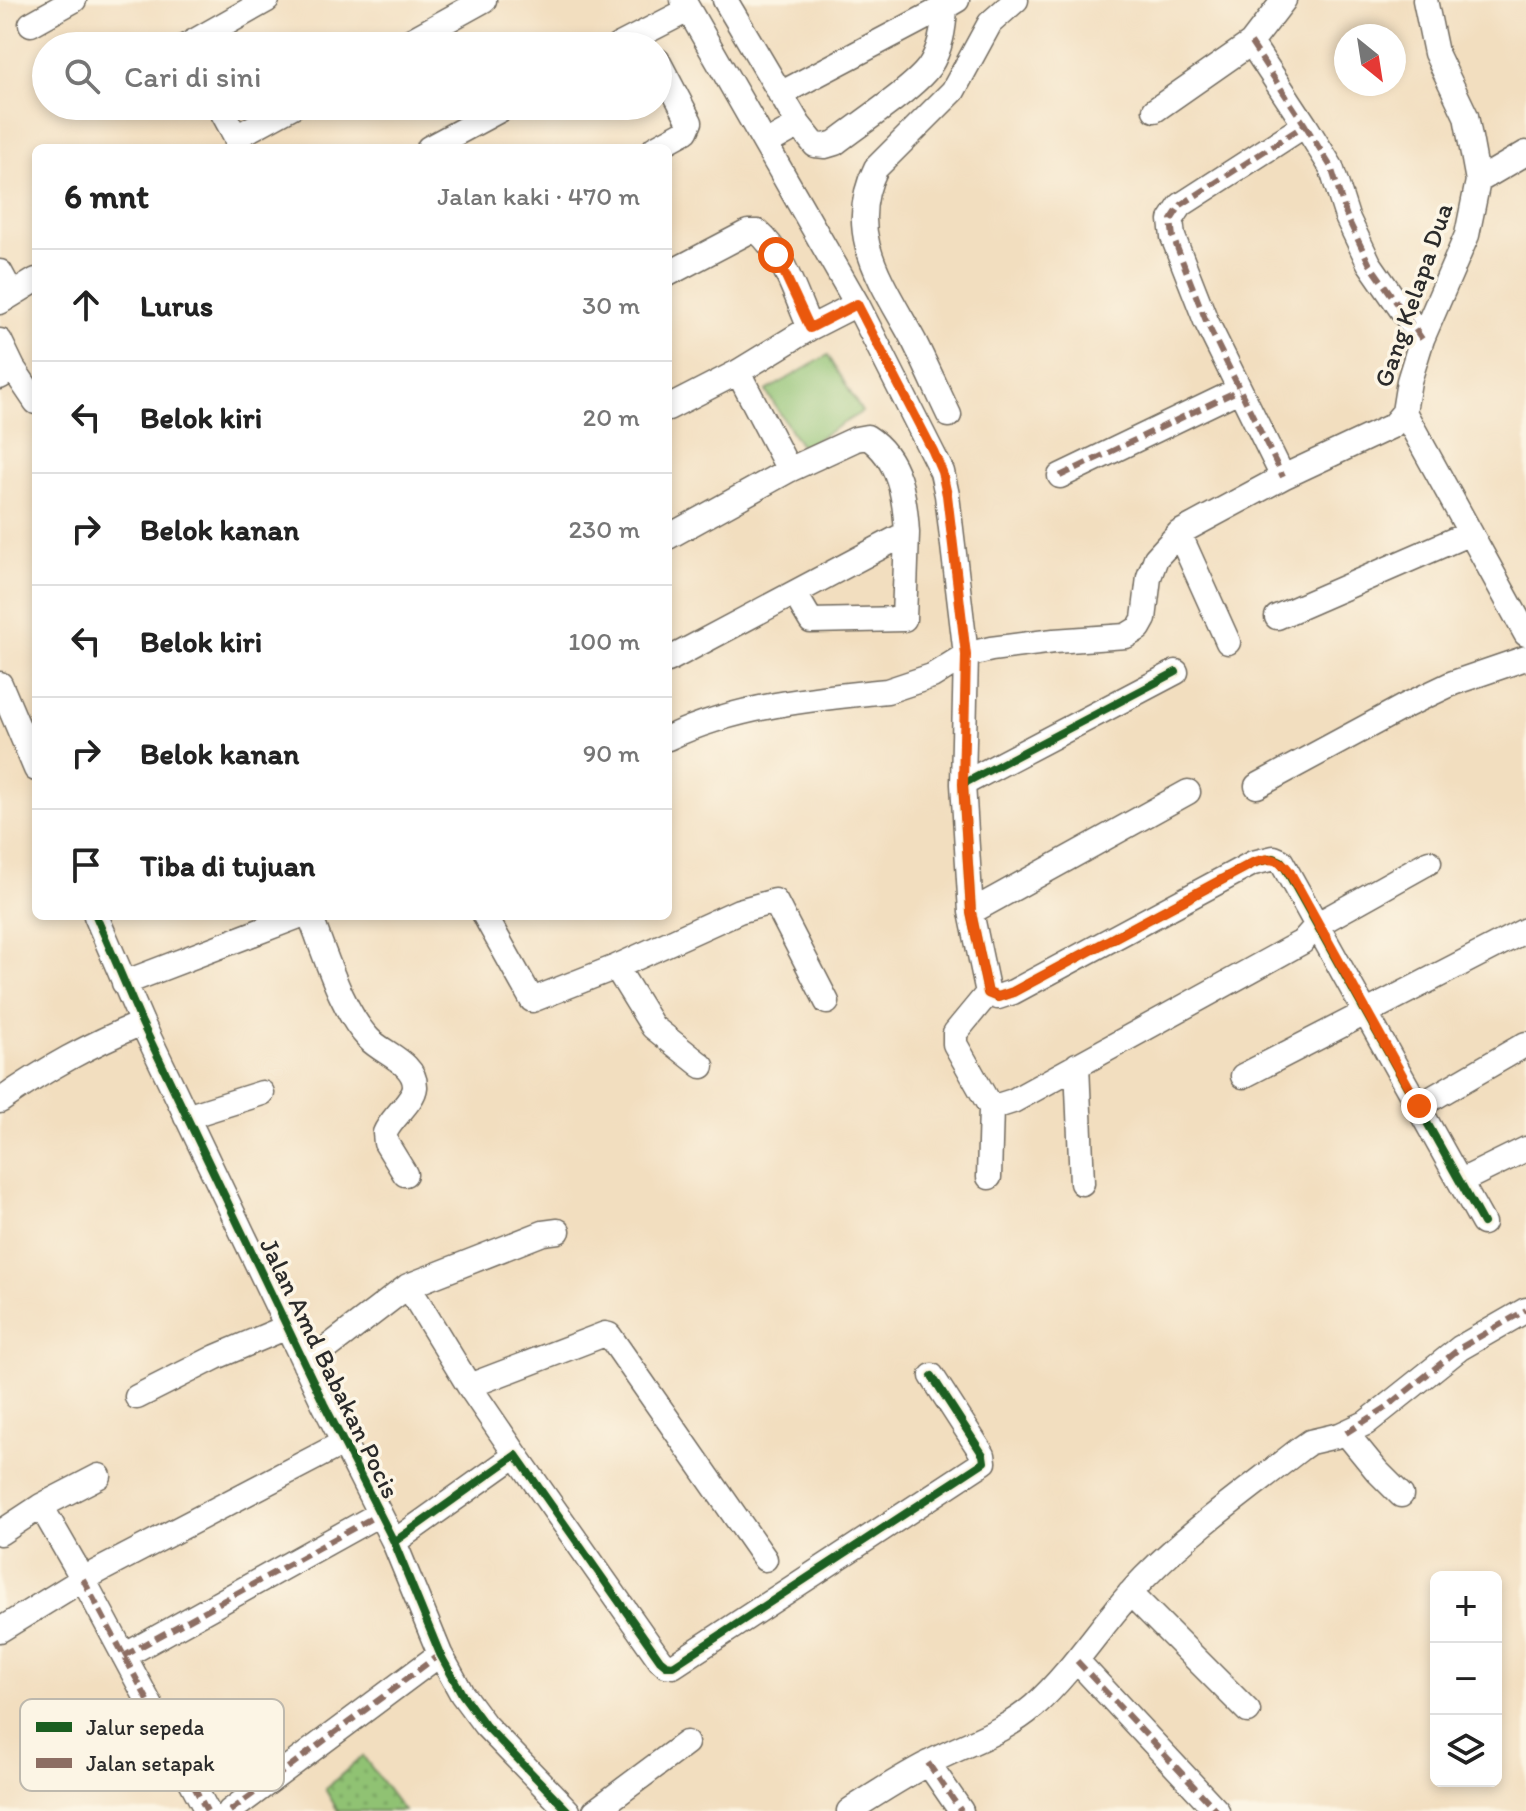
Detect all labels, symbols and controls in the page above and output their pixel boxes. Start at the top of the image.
north arrow [1334,24,1406,96]
search box [32,32,672,120]
icon: search [60,54,104,98]
text: Cari di sini [124,58,262,95]
text: 6 mnt [64,176,149,217]
text: Jalan kaki · 470 m [437,180,640,212]
street label: Gang Kelapa Dua [1366,198,1460,391]
route start [758,237,794,273]
icon: ahead [64,283,108,327]
text: Lurus [140,287,213,324]
text: 30 m [582,289,640,321]
icon: left [64,395,108,439]
text: Belok kiri [140,399,262,436]
text: 20 m [583,401,640,433]
icon: right [64,507,108,551]
text: Belok kanan [140,511,299,548]
text: 230 m [568,513,640,545]
icon: left [64,619,108,663]
text: Belok kiri [140,623,262,660]
text: 100 m [568,625,640,657]
icon: right [64,731,108,775]
text: Belok kanan [140,735,299,772]
text: 90 m [583,737,640,769]
icon: arrive [64,843,108,887]
text: Tiba di tujuan [140,847,315,884]
route end [1401,1088,1437,1124]
street label: Jalan Amd Babakan Pocis [253,1232,407,1504]
map controls [1430,1571,1502,1787]
button: + [1430,1571,1502,1643]
button: − [1430,1643,1502,1715]
legend [20,1699,284,1791]
text: Jalur sepeda [86,1714,205,1741]
button: layers [1430,1715,1502,1787]
text: Jalan setapak [86,1750,215,1777]

